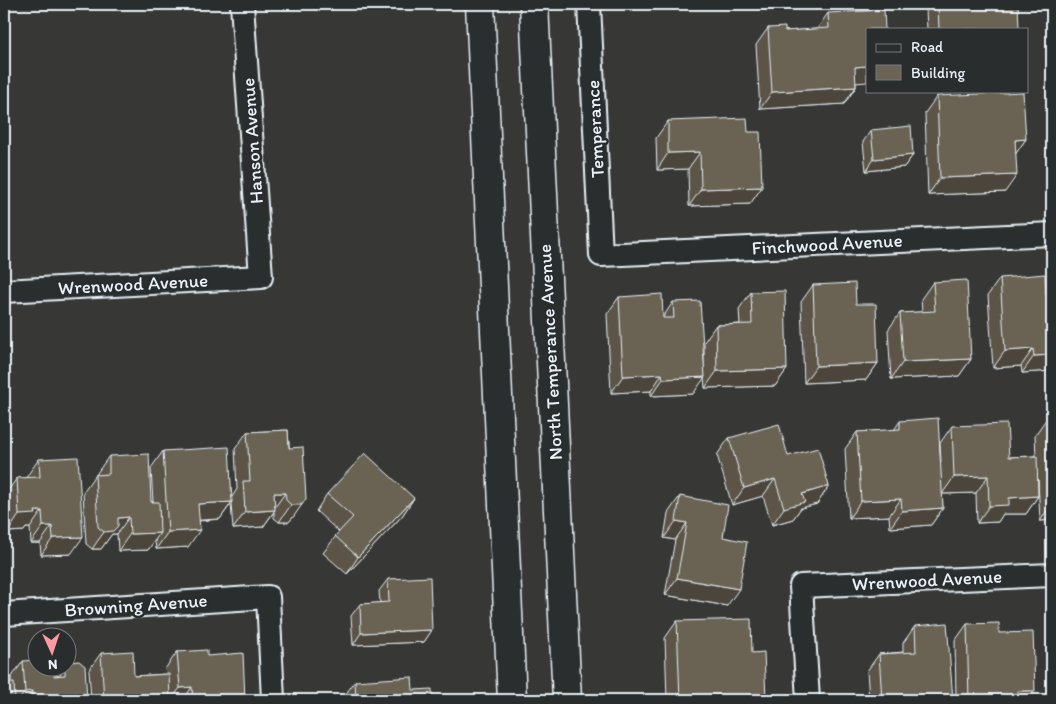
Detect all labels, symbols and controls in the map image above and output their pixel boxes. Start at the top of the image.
legend [866,28,1028,92]
text: Road [911,38,944,56]
text: Building [911,64,965,82]
street label: Hanson Avenue [236,77,268,205]
street label: Temperance [581,79,609,179]
street label: Finchwood Avenue [751,229,903,259]
street label: North Temperance Avenue [533,243,567,461]
street label: Wrenwood Avenue [57,269,209,299]
street label: Wrenwood Avenue [851,565,1003,595]
street label: Browning Avenue [64,589,208,621]
north arrow [28,626,78,676]
text: N [47,656,58,673]

